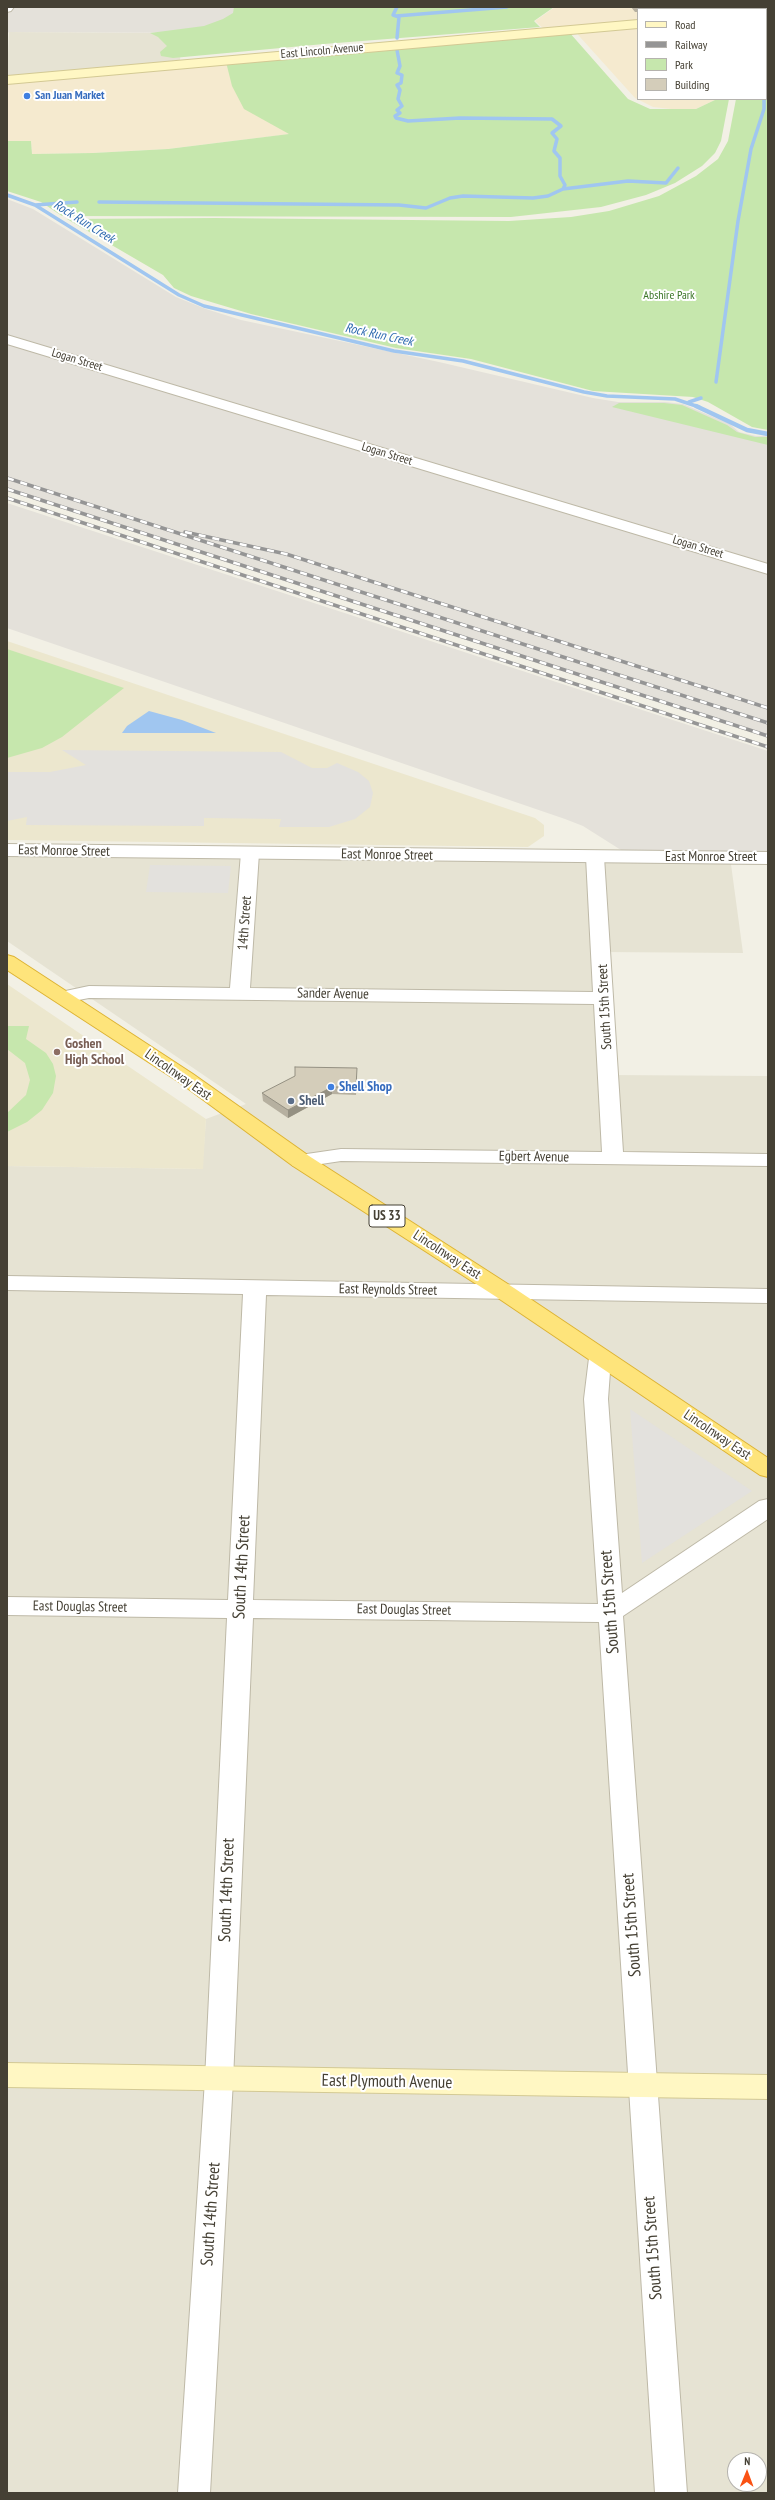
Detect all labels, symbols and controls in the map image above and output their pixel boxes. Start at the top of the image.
legend [637,8,767,100]
text: Road [675,17,695,32]
text: Railway [675,37,707,52]
street label: East Lincoln Avenue [280,40,364,62]
text: Park [675,57,693,72]
text: Building [675,77,710,92]
place label: San Juan Market [35,89,105,103]
marker: San Juan Market [22,91,32,101]
water label: Rock Run Creek [51,197,117,247]
park label: Abshire Park [643,289,695,303]
water label: Rock Run Creek [344,320,414,350]
street label: Logan Street [50,345,104,375]
street label: Logan Street [360,439,414,469]
street label: Logan Street [671,532,725,562]
street label: East Monroe Street [18,842,110,860]
street label: East Monroe Street [341,846,433,864]
street label: East Monroe Street [665,849,757,865]
street label: 14th Street [235,895,255,951]
street label: South 15th Street [594,964,616,1050]
street label: Sander Avenue [297,985,369,1003]
place label: Goshen High School [65,1036,124,1068]
street label: Lincolnway East [141,1046,215,1104]
marker: Goshen High School [52,1047,62,1057]
place label: Shell Shop [339,1079,392,1095]
marker: Shell Shop [326,1082,336,1092]
place label: Shell [299,1093,324,1109]
marker: Shell [286,1096,296,1106]
street label: Egbert Avenue [499,1148,569,1166]
road number: US 33 [369,1205,405,1227]
street label: Lincolnway East [410,1227,484,1283]
street label: East Reynolds Street [339,1281,437,1299]
street label: Lincolnway East [680,1406,754,1464]
street label: South 14th Street [229,1515,255,1619]
street label: South 15th Street [596,1549,624,1655]
street label: East Douglas Street [33,1598,127,1616]
street label: East Douglas Street [357,1601,451,1619]
street label: South 14th Street [215,1838,239,1942]
street label: South 15th Street [618,1872,646,1978]
street label: East Plymouth Avenue [321,2071,453,2093]
street label: South 14th Street [197,2161,225,2267]
street label: South 15th Street [639,2195,667,2301]
north arrow [727,2452,767,2492]
text: N [744,2454,750,2468]

